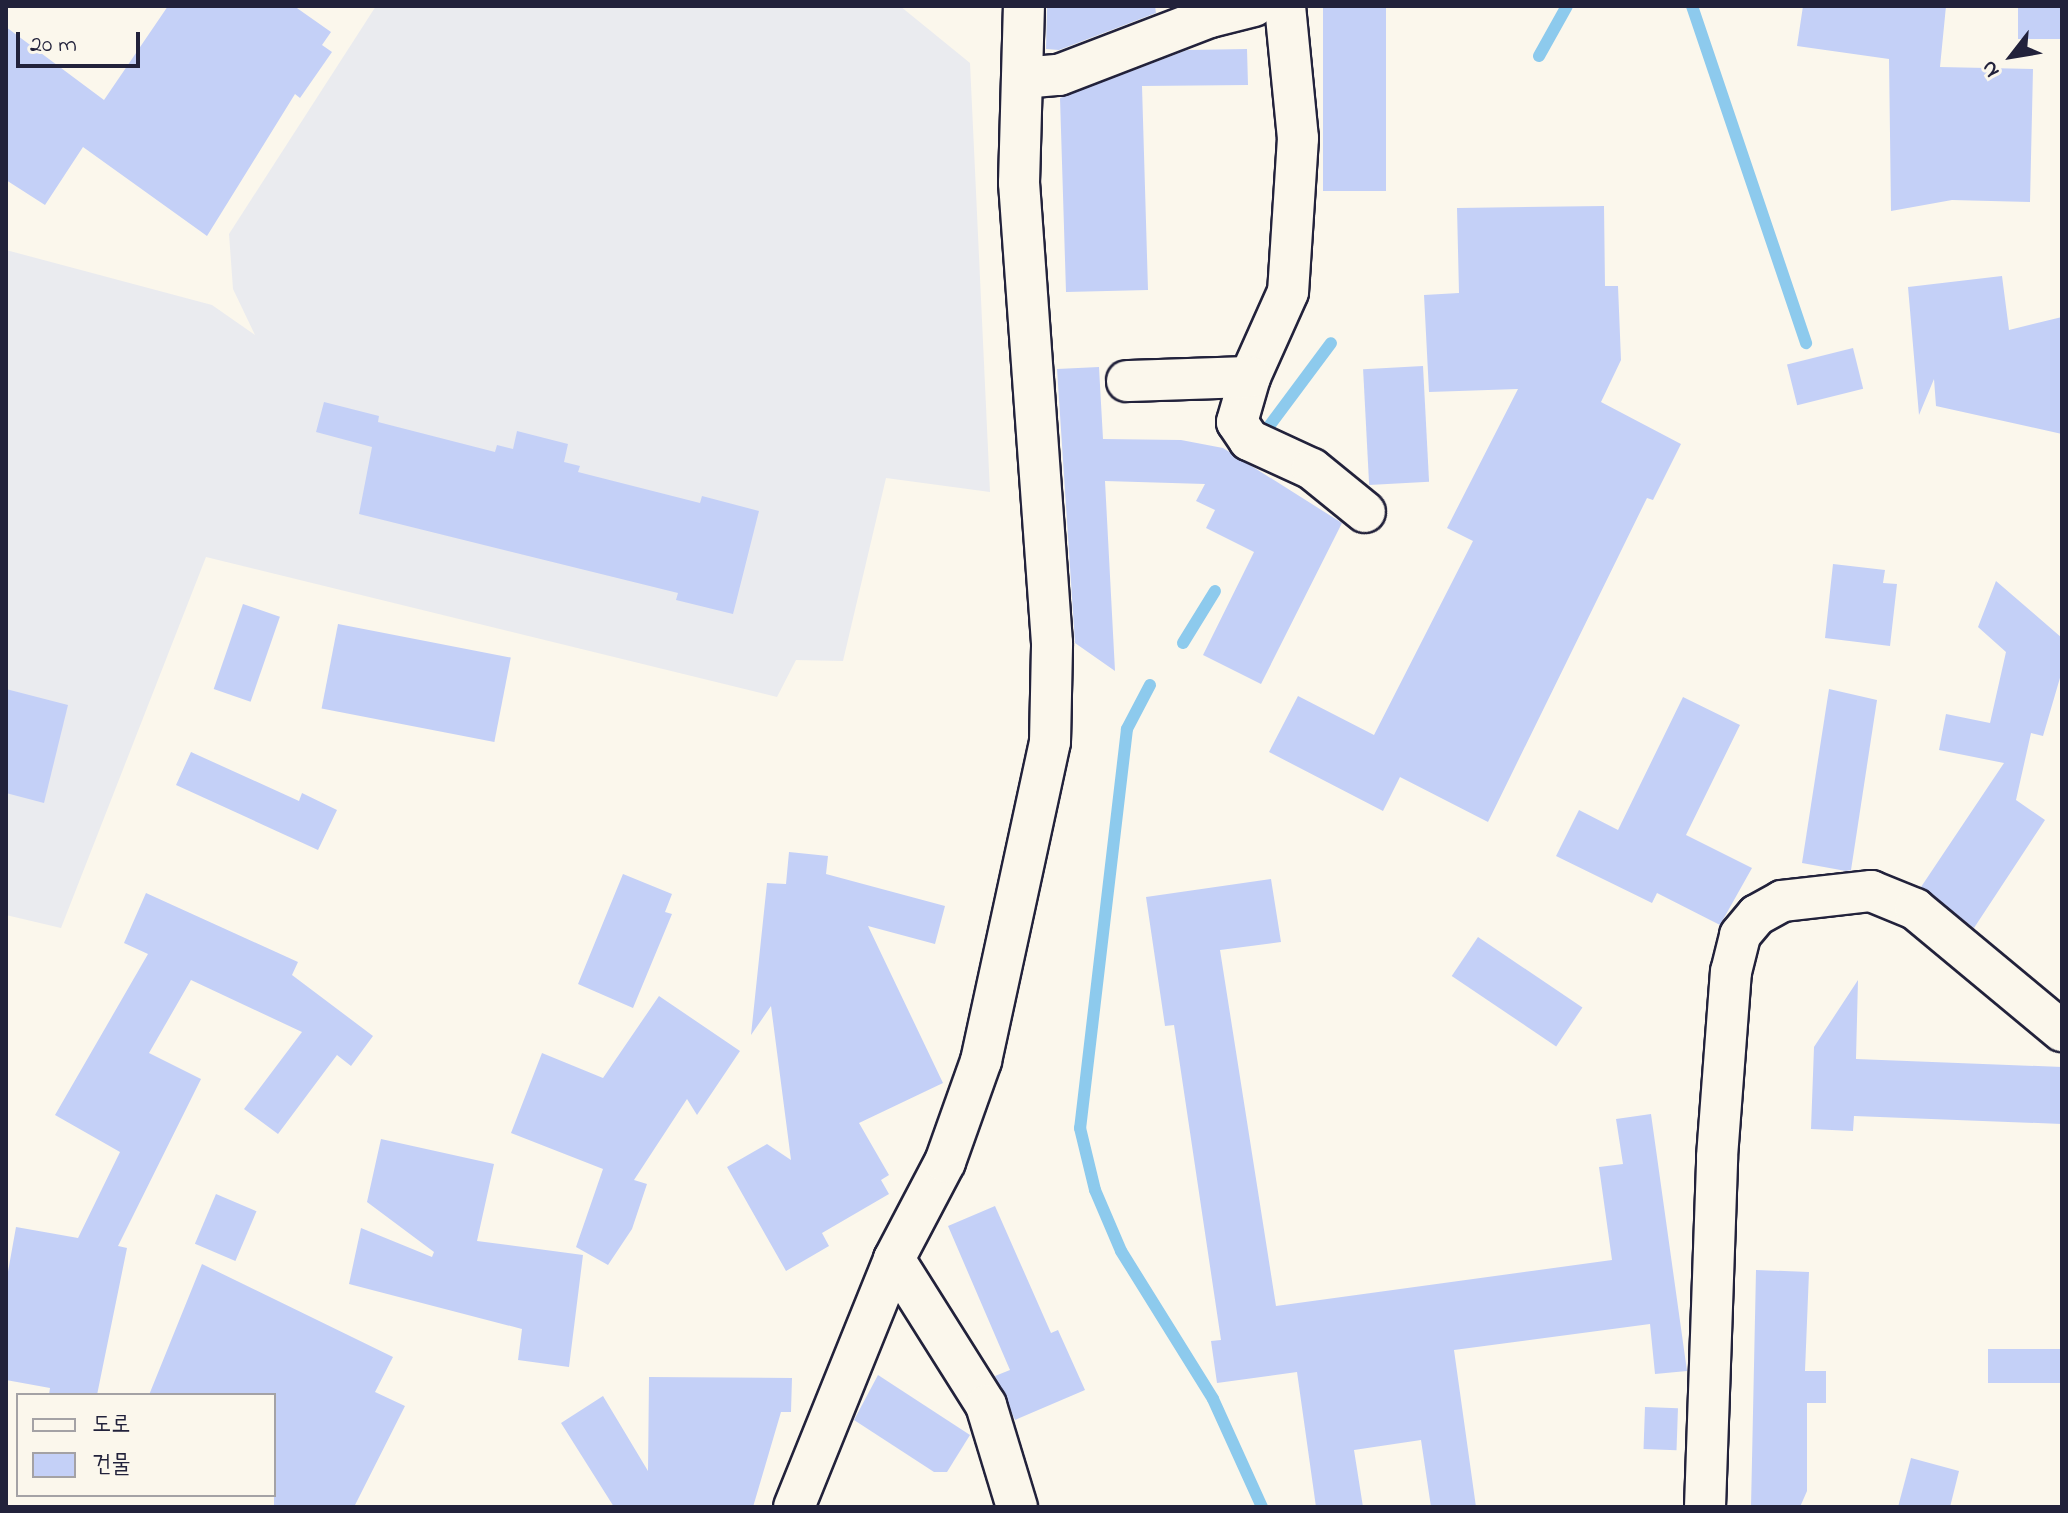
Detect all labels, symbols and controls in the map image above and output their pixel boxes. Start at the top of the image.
scale bar [20,16,144,66]
north arrow [1972,16,2052,96]
text: 20 m [30,28,77,63]
text: N [1974,54,2009,83]
legend [16,1393,276,1497]
text: 도로 [92,1408,131,1443]
text: 건물 [92,1448,131,1483]

